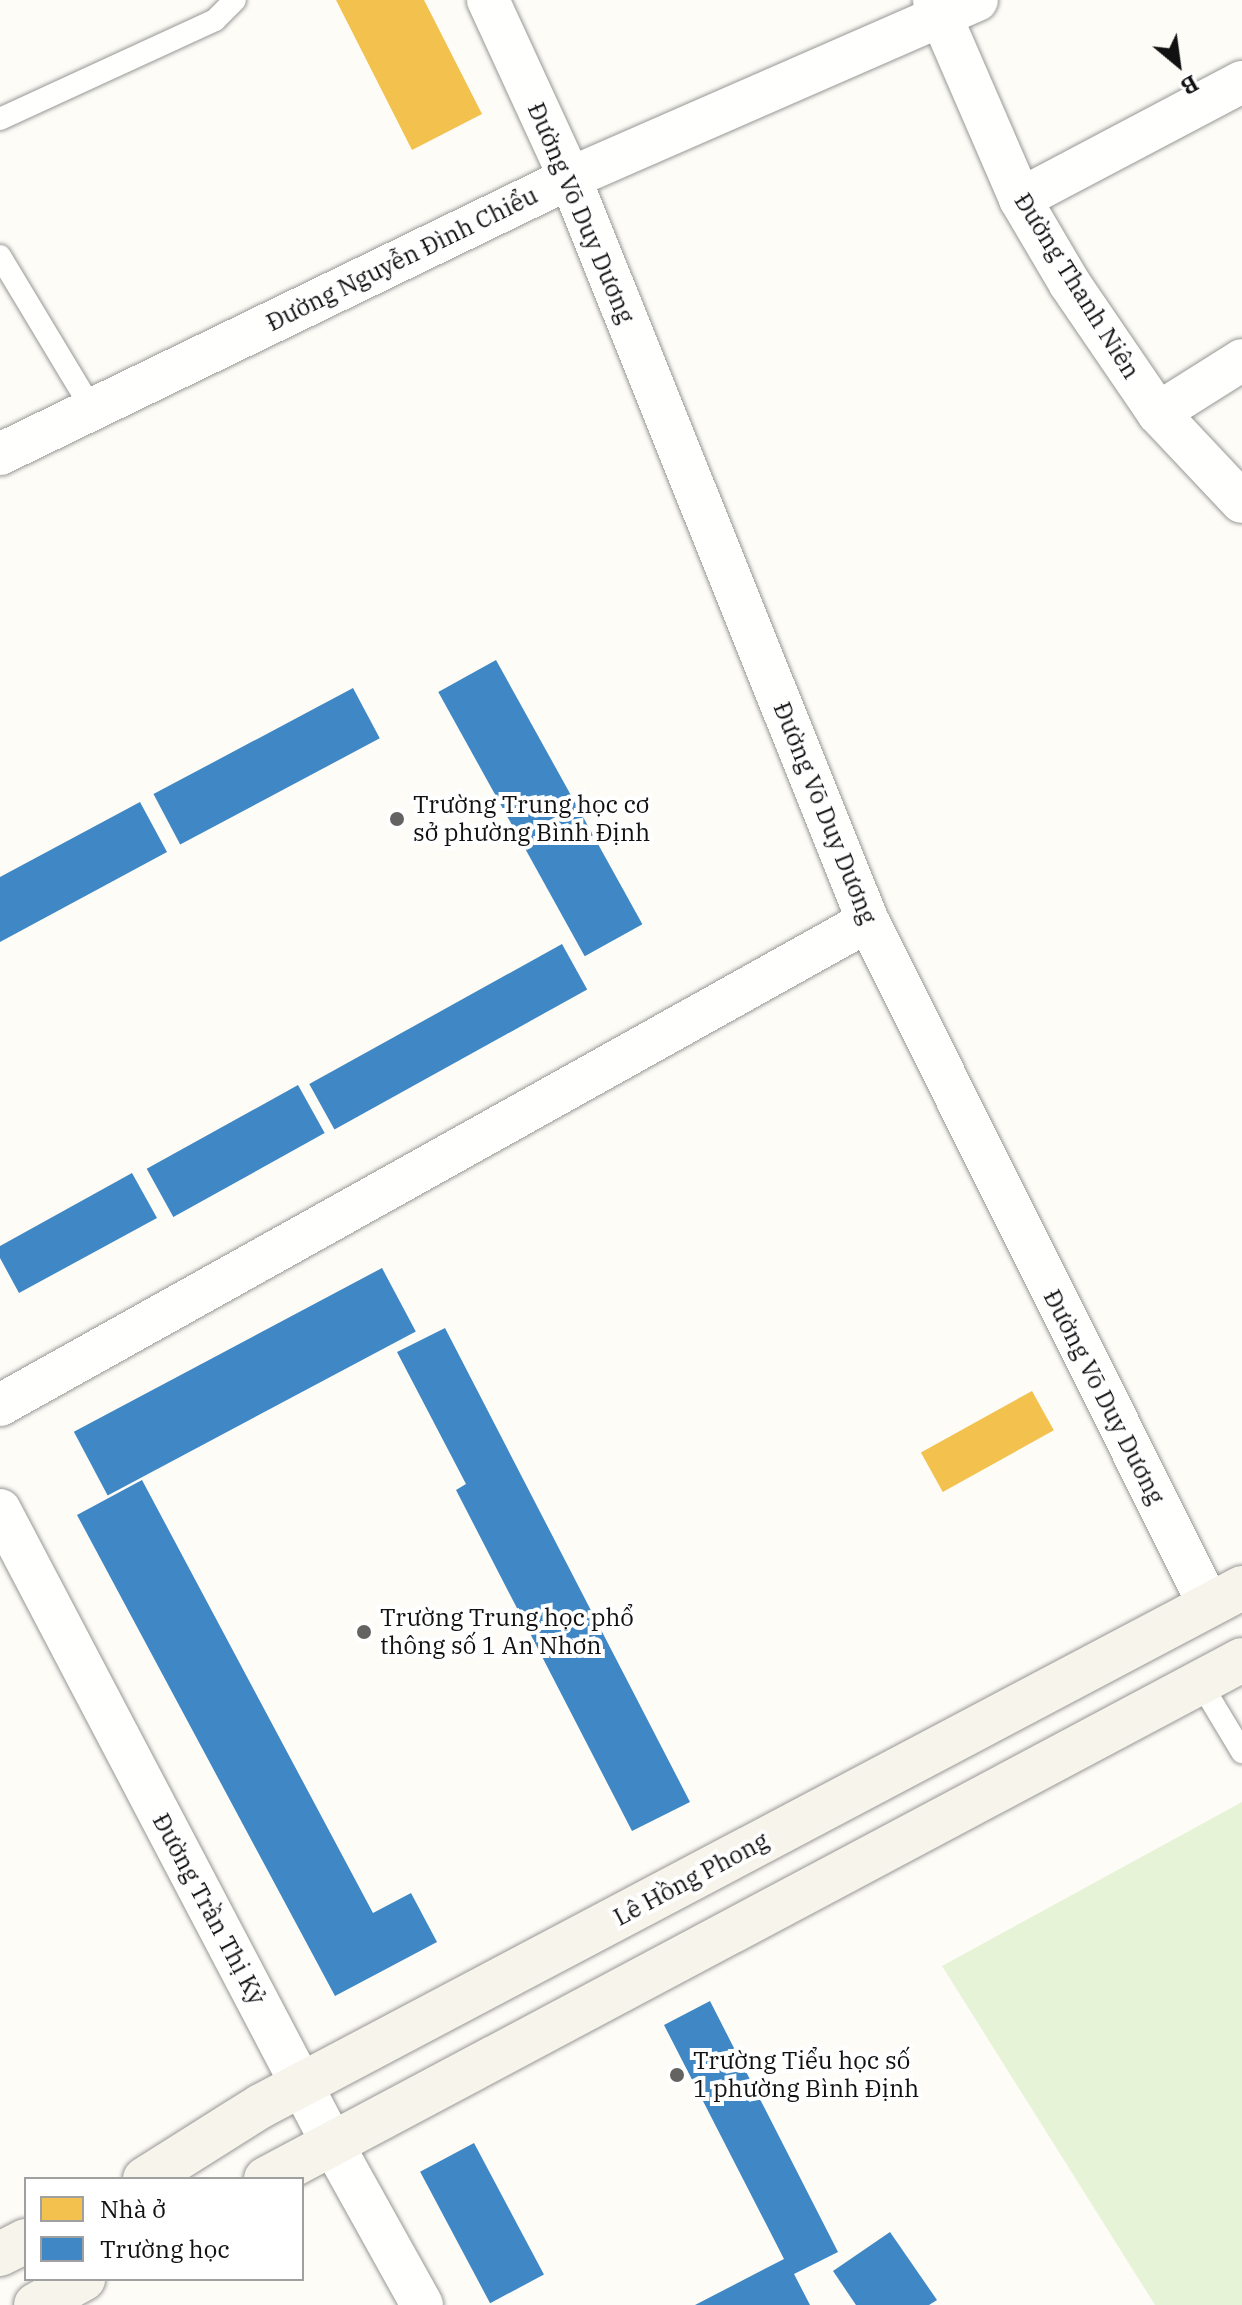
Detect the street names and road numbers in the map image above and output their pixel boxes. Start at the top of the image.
street label: Đường Võ Duy Dương [521,98,641,328]
street label: Đường Nguyễn Đình Chiểu [262,181,542,337]
street label: Đường Thanh Niên [1008,188,1146,384]
street label: Đường Võ Duy Dương [767,698,883,928]
street label: Đường Võ Duy Dương [1037,1285,1171,1509]
street label: Đường Trần Thị Kỷ [146,1809,272,2009]
street label: Lê Hồng Phong [609,1826,773,1932]

